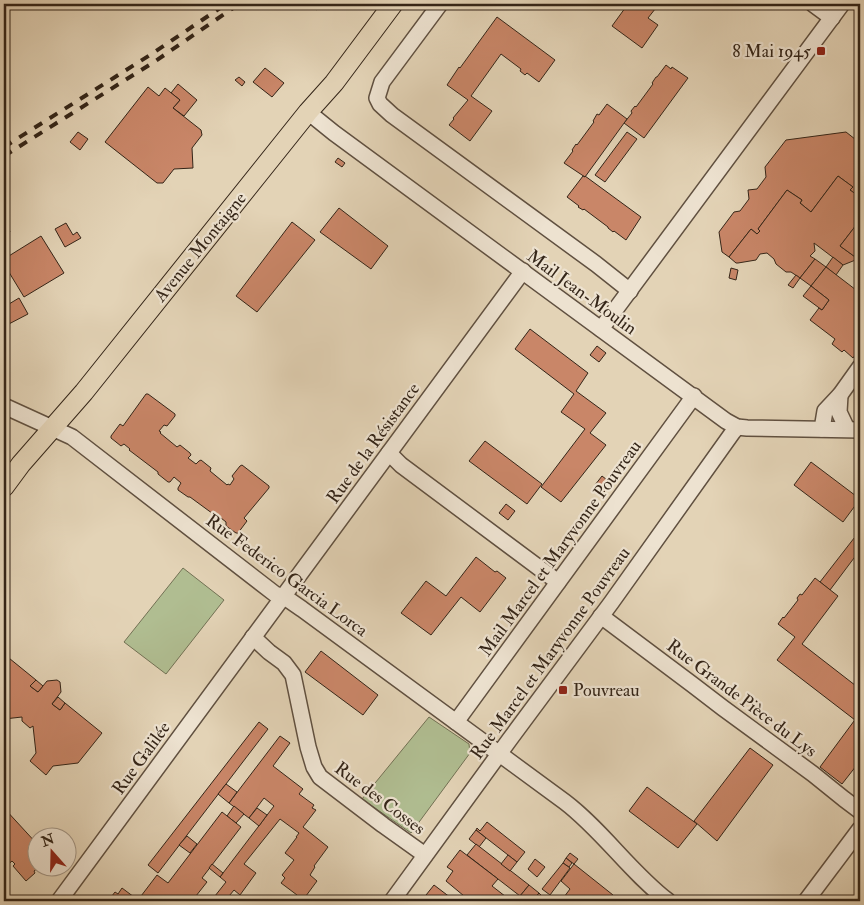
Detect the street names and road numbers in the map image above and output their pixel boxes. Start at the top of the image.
street label: Avenue Montaigne [149,187,252,308]
street label: Mail Jean-Moulin [522,245,641,340]
street label: Rue de la Résistance [322,378,425,508]
street label: Mail Marcel et Maryvonne Pouvreau [474,436,647,661]
street label: Rue Federico Garcia Lorca [201,509,373,642]
street label: Rue Marcel et Maryvonne Pouvreau [466,543,634,763]
street label: Rue Grande Pièce du Lys [662,634,821,762]
street label: Rue Galilée [107,717,176,799]
street label: Rue des Cosses [330,757,430,840]

